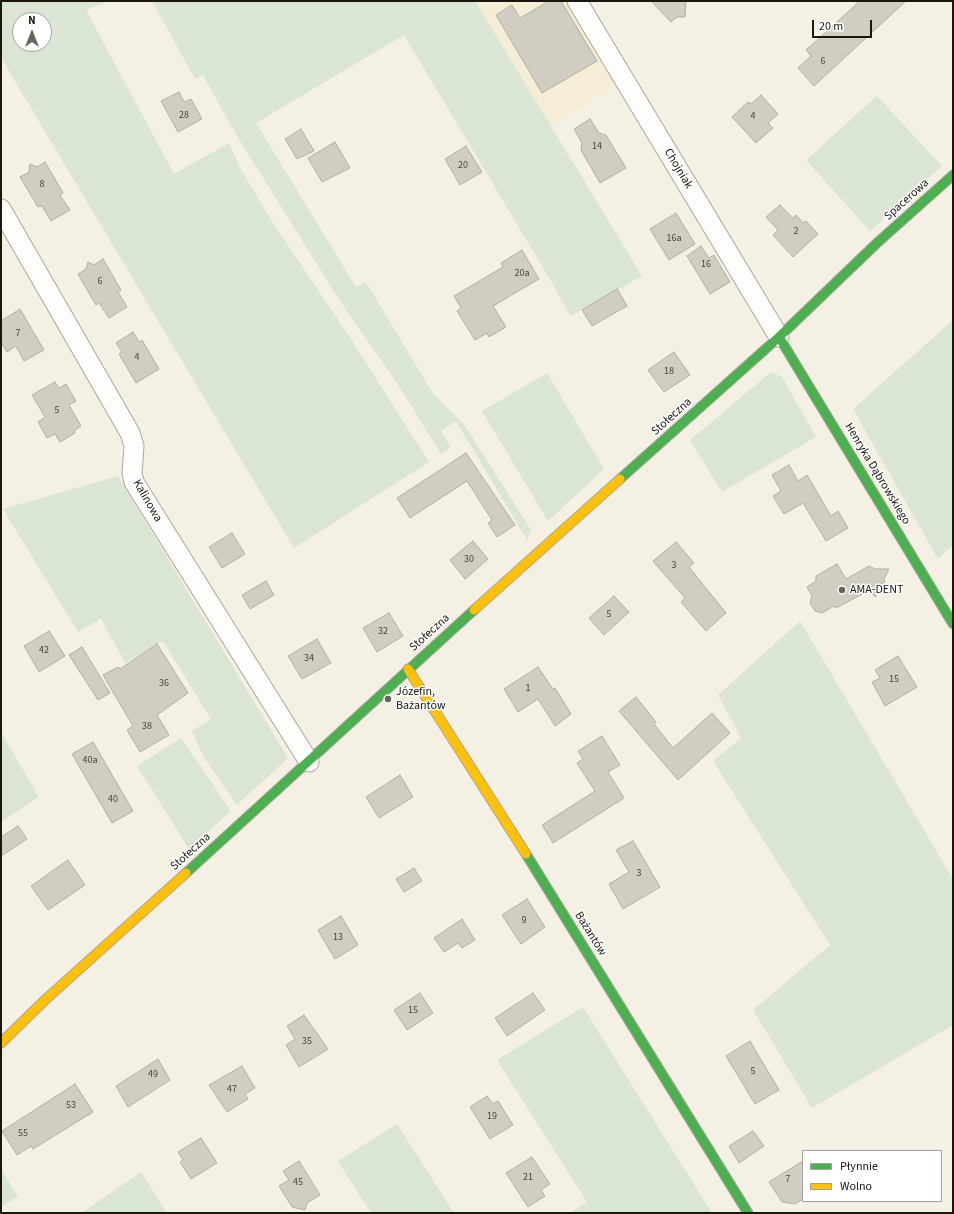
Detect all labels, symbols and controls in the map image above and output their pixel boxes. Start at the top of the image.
north arrow [12,12,52,52]
scale bar [814,12,874,38]
text: N [28,13,36,28]
text: 20 m [819,18,843,35]
house number: 6 [821,56,825,68]
house number: 28 [179,110,189,122]
house number: 4 [751,111,755,123]
house number: 14 [592,141,602,153]
street label: Chojniak [660,146,696,192]
house number: 20 [458,160,468,172]
street label: Spacerowa [882,176,932,224]
house number: 8 [40,179,44,191]
house number: 2 [794,226,798,238]
house number: 16a [667,233,681,245]
house number: 16 [701,259,711,271]
house number: 20a [515,268,529,280]
house number: 6 [98,276,102,288]
house number: 7 [16,328,20,340]
house number: 4 [135,352,139,364]
house number: 18 [664,366,674,378]
street label: Stołeczna [649,395,695,439]
house number: 5 [55,405,59,417]
street label: Henryka Dąbrowskiego [841,421,913,527]
street label: Kalinowa [129,477,165,525]
house number: 30 [464,554,474,566]
house number: 3 [672,560,676,572]
place label: AMA-DENT [850,583,903,597]
marker: AMA-DENT [837,585,847,595]
house number: 5 [607,609,611,621]
street label: Stołeczna [407,611,453,655]
house number: 32 [378,626,388,638]
house number: 42 [39,645,49,657]
house number: 34 [304,653,314,665]
house number: 15 [889,674,899,686]
house number: 36 [159,678,169,690]
house number: 1 [526,683,530,695]
place label: Józefin, Bażantów [396,685,446,713]
marker: Józefin, Bażantów [383,694,393,704]
house number: 38 [142,721,152,733]
house number: 40a [83,755,97,767]
house number: 40 [108,794,118,806]
street label: Stołeczna [168,830,214,874]
house number: 3 [637,868,641,880]
street label: Bażantów [571,909,609,959]
house number: 9 [522,915,526,927]
house number: 13 [333,932,343,944]
house number: 15 [408,1005,418,1017]
house number: 35 [302,1036,312,1048]
house number: 5 [751,1066,755,1078]
house number: 49 [148,1069,158,1081]
house number: 47 [227,1084,237,1096]
house number: 53 [66,1100,76,1112]
house number: 19 [487,1111,497,1123]
house number: 55 [18,1128,28,1140]
legend [802,1150,942,1202]
text: Płynnie [840,1158,878,1175]
house number: 21 [523,1172,533,1184]
house number: 7 [786,1174,790,1186]
house number: 45 [293,1177,303,1189]
text: Wolno [840,1178,872,1195]

